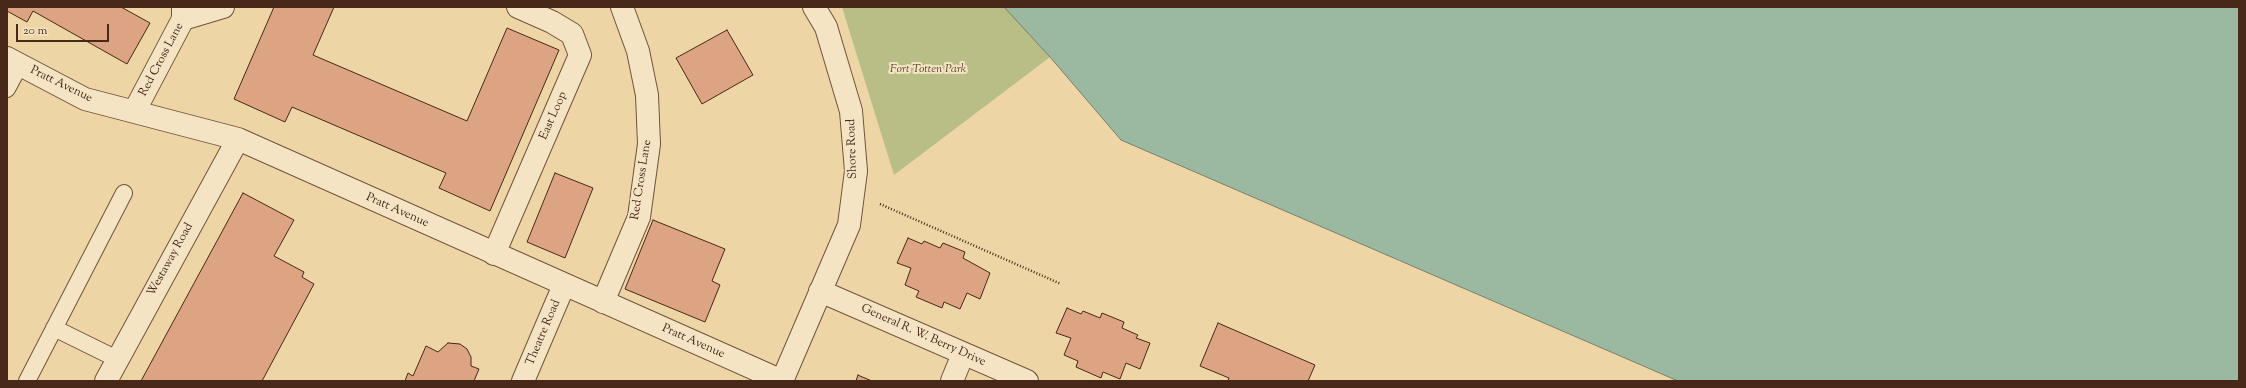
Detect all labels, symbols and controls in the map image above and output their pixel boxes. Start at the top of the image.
scale bar [18,16,111,42]
street label: Red Cross Lane [137,21,187,99]
text: 20 m [23,22,47,40]
park label: Fort Totten Park [890,63,966,77]
street label: Pratt Avenue [28,64,94,106]
street label: East Loop [537,90,571,142]
street label: Shore Road [845,119,861,179]
street label: Red Cross Lane [629,139,655,221]
street label: Pratt Avenue [363,191,431,231]
street label: Westaway Road [145,221,197,299]
street label: Theatre Road [524,298,564,368]
street label: General R. W. Berry Drive [858,302,988,370]
street label: Pratt Avenue [659,322,727,362]

